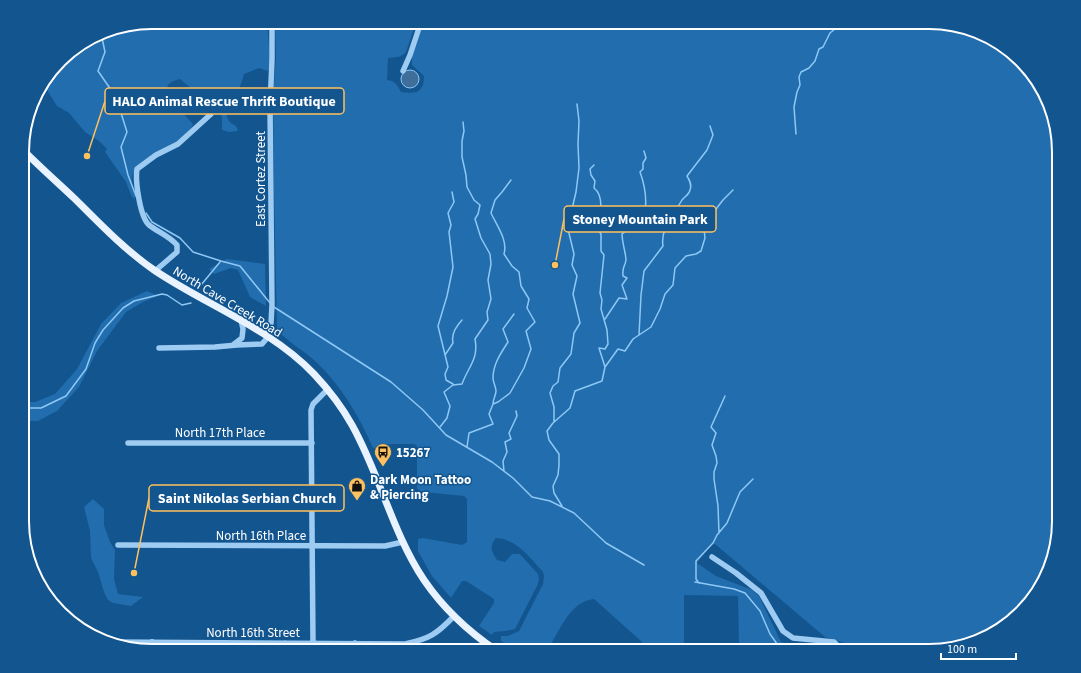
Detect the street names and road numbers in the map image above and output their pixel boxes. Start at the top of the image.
street label: East Cortez Street [252,130,270,227]
street label: North Cave Creek Road [169,262,286,342]
street label: North 17th Place [175,424,265,442]
street label: North 16th Place [216,527,306,545]
street label: North 16th Street [206,624,300,642]

